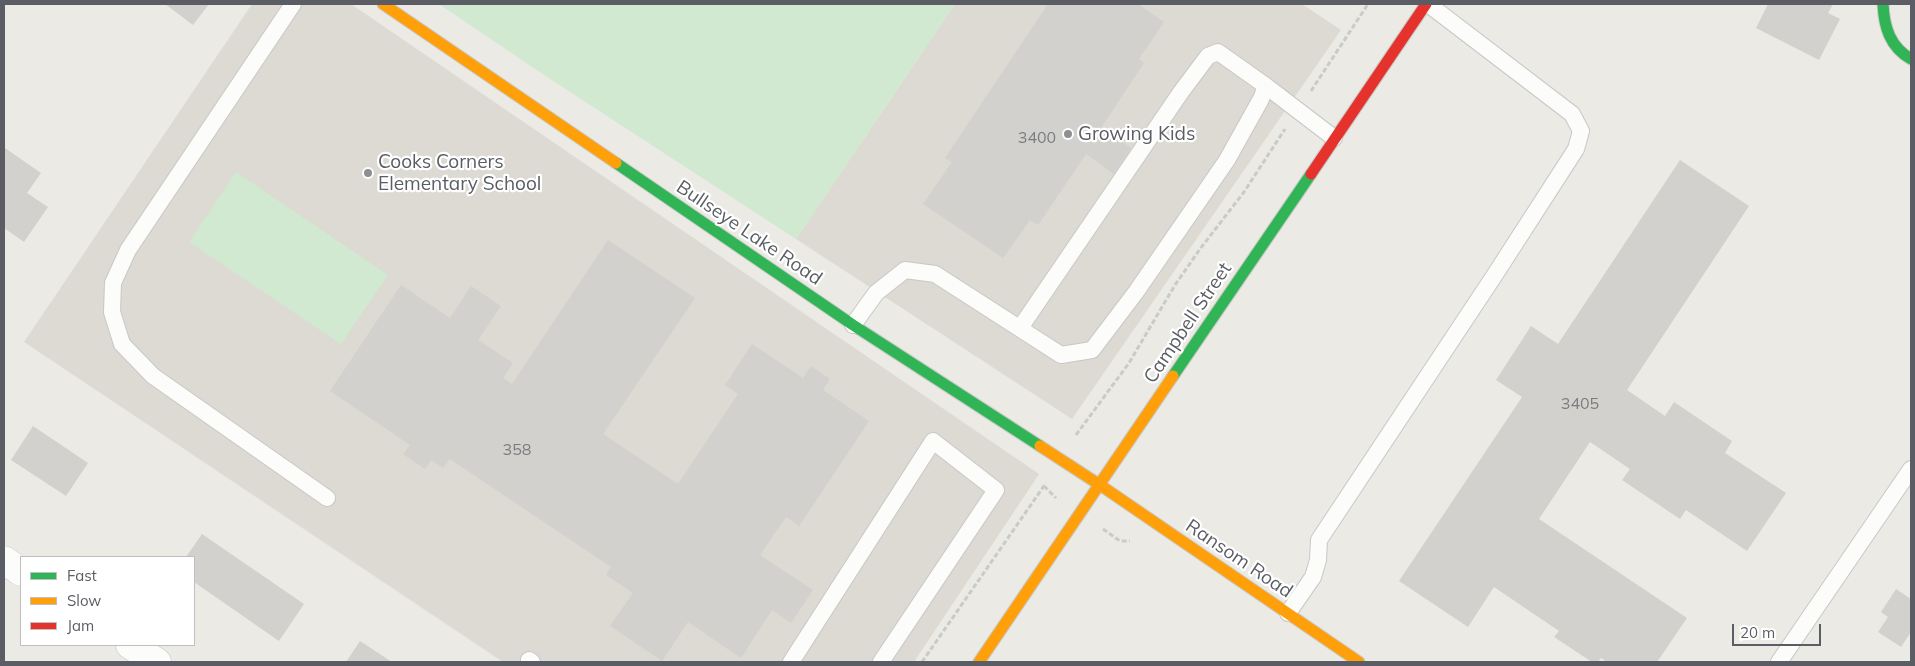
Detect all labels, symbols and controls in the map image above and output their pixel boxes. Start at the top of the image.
place label: Growing Kids [1078,123,1195,145]
house number: 3400 [1018,128,1056,148]
marker: Growing Kids [1062,128,1074,140]
place label: Cooks Corners Elementary School [378,151,541,195]
marker: Cooks Corners Elementary School [362,167,374,179]
street label: Bullseye Lake Road [672,176,826,290]
street label: Campbell Street [1139,258,1237,388]
house number: 3405 [1561,394,1599,414]
house number: 358 [503,440,531,460]
street label: Ransom Road [1181,515,1297,603]
legend [20,556,195,646]
text: Fast [67,566,97,585]
text: Slow [67,591,101,610]
scale bar [1735,614,1824,646]
text: Jam [67,616,94,635]
text: 20 m [1740,623,1775,642]

